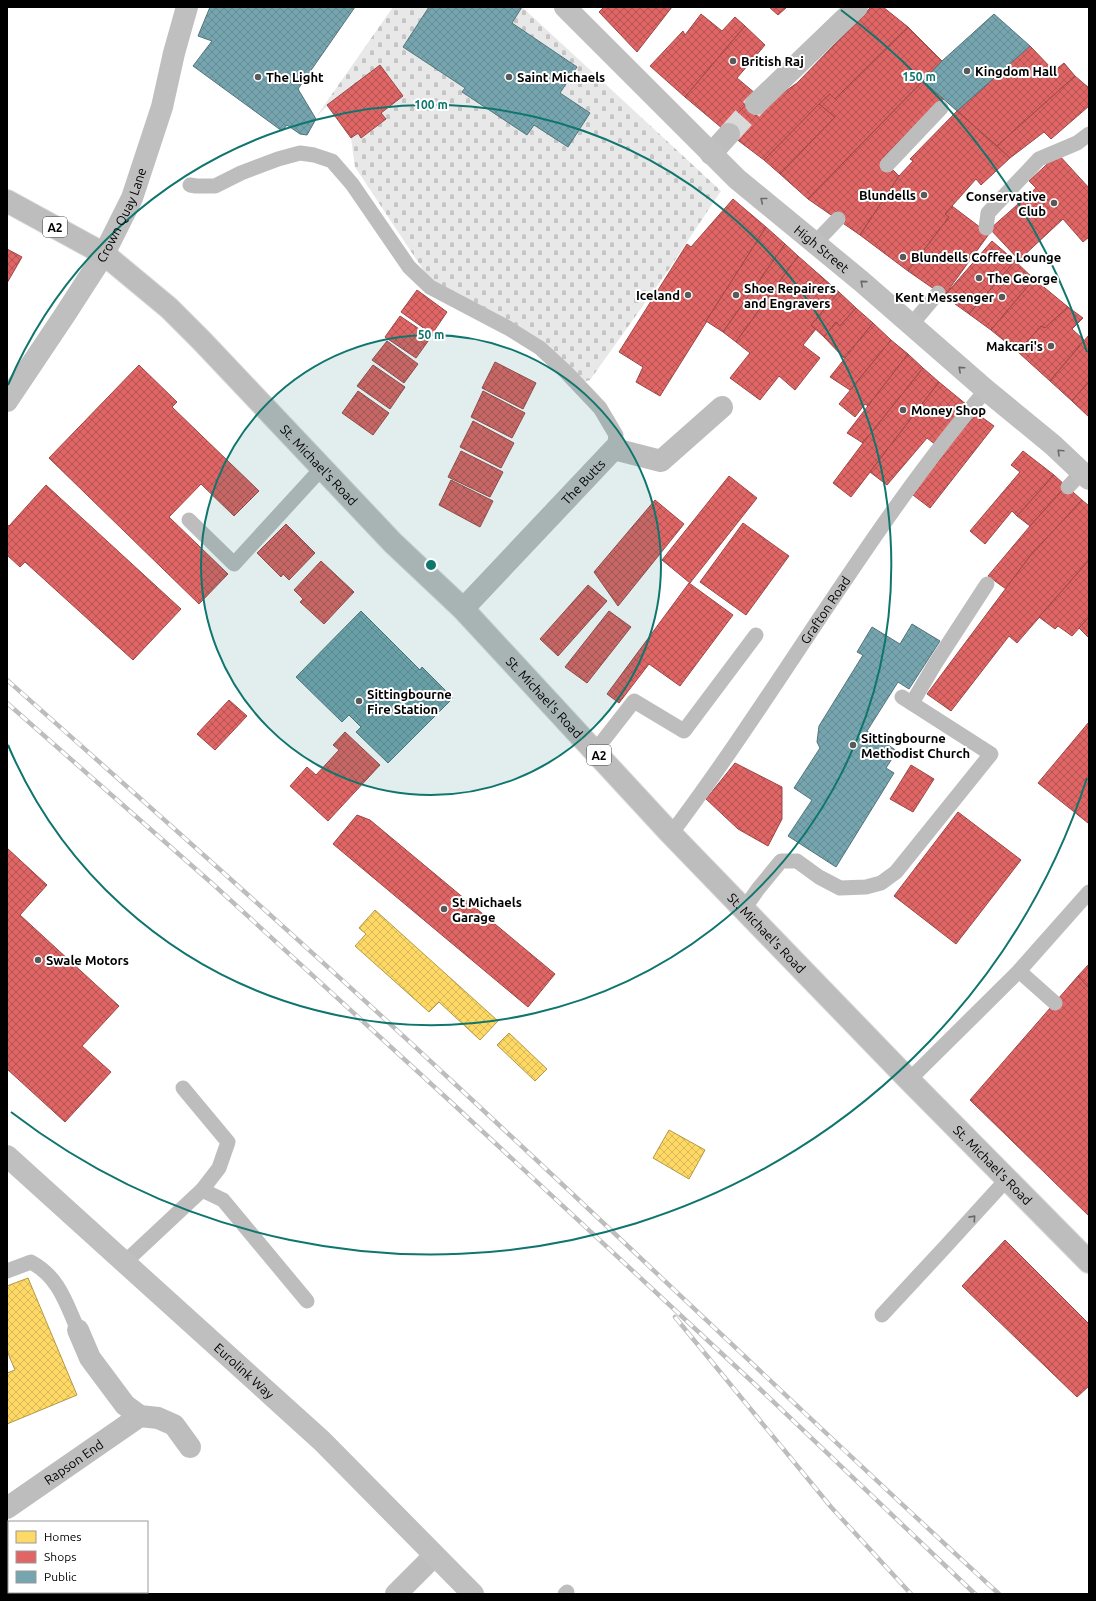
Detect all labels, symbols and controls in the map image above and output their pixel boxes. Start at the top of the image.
place label: British Raj [741,54,804,68]
marker: British Raj [728,56,738,66]
place label: Kingdom Hall [975,64,1057,78]
marker: Kingdom Hall [962,66,972,76]
place label: The Light [266,70,324,84]
place label: Saint Michaels [517,70,605,84]
text: 150 m [902,70,936,83]
marker: The Light [253,72,263,82]
marker: Saint Michaels [504,72,514,82]
text: 100 m [414,98,448,111]
street label: Crown Quay Lane [94,166,149,265]
place label: Blundells [859,188,916,202]
place label: Conservative Club [966,189,1046,218]
marker: Blundells [919,190,929,200]
one-way arrow [761,198,768,205]
marker: Conservative Club [1049,198,1059,208]
road number: A2 [43,217,67,237]
street label: High Street [792,222,852,275]
place label: Blundells Coffee Lounge [911,250,1061,264]
marker: Blundells Coffee Lounge [898,252,908,262]
place label: The George [987,271,1058,285]
marker: The George [974,273,984,283]
place label: Shoe Repairers and Engravers [744,281,836,310]
one-way arrow [860,281,868,288]
place label: Iceland [636,288,680,302]
marker: Iceland [683,290,693,300]
marker: Shoe Repairers and Engravers [731,290,741,300]
place label: Kent Messenger [895,290,995,304]
marker: Kent Messenger [997,292,1007,302]
text: 50 m [418,328,444,341]
place label: Makcari's [986,339,1043,353]
marker: Makcari's [1046,341,1056,351]
one-way arrow [958,366,966,373]
place label: Money Shop [911,403,986,417]
marker: Money Shop [898,405,908,415]
street label: St. Michael's Road [278,422,360,508]
one-way arrow [1058,450,1065,457]
street label: The Butts [559,456,608,507]
centre of rings [424,558,438,572]
street label: Grafton Road [798,573,853,646]
street label: St. Michael's Road [504,654,585,741]
place label: Sittingbourne Fire Station [367,687,452,716]
marker: Sittingbourne Fire Station [354,696,364,706]
place label: Sittingbourne Methodist Church [861,731,970,760]
marker: Sittingbourne Methodist Church [848,740,858,750]
road number: A2 [587,745,611,765]
street label: St. Michael's Road [725,890,808,976]
place label: St Michaels Garage [452,895,522,924]
marker: St Michaels Garage [439,904,449,914]
place label: Swale Motors [46,953,129,967]
marker: Swale Motors [33,955,43,965]
street label: St. Michael's Road [951,1123,1035,1207]
one-way arrow [968,1215,975,1222]
street label: Eurolink Way [212,1340,277,1401]
street label: Rapson End [42,1437,106,1487]
legend [8,1521,148,1593]
text: Homes [44,1530,82,1543]
text: Shops [44,1550,76,1563]
text: Public [44,1570,77,1583]

